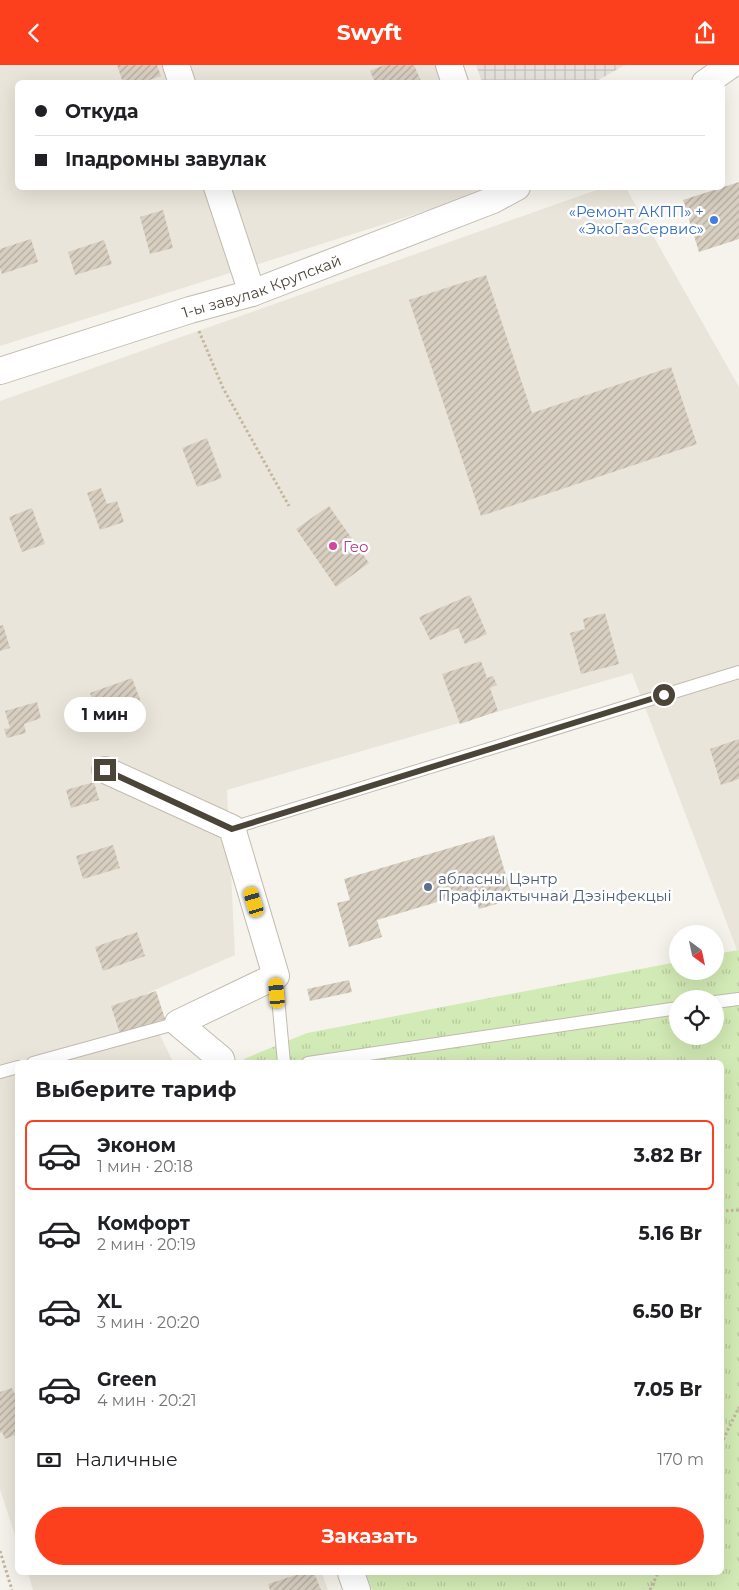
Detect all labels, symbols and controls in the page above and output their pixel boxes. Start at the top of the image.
icon: back [20,19,48,47]
text: Swyft [337,19,402,46]
icon: share [691,19,719,47]
text: Откуда [65,100,139,123]
text: Іпадромны завулак [65,148,266,171]
place label: «Ремонт АКПП» + «ЭкоГазСервис» [569,202,704,238]
marker: «Ремонт АКПП» + «ЭкоГазСервис» [708,214,720,226]
street label: 1-ы завулак Крупскай [180,250,344,321]
place label: Гео [343,537,369,556]
marker: Гео [327,540,339,552]
route start [653,684,675,706]
callout: 1 мин [64,697,146,733]
text: 1 мин [82,705,128,724]
route end [94,759,116,781]
place label: абласны Цэнтр Прафілактычнай Дэзінфекцыі [438,869,672,905]
marker: абласны Цэнтр Прафілактычнай Дэзінфекцыі [422,881,434,893]
car [242,885,265,919]
north arrow [669,925,724,980]
map controls [669,925,724,1045]
car [268,977,285,1009]
button: locate [669,990,724,1045]
text: Выберите тариф [35,1076,236,1103]
icon: car [37,1133,82,1178]
text: Эконом [97,1134,176,1157]
text: 3.82 Br [634,1144,702,1167]
text: 1 мин · 20:18 [97,1157,193,1176]
icon: car [37,1211,82,1256]
text: Комфорт [97,1212,190,1235]
text: 5.16 Br [638,1222,702,1245]
text: 2 мин · 20:19 [97,1235,196,1254]
icon: car [37,1289,82,1334]
text: XL [97,1290,122,1313]
text: 6.50 Br [632,1300,702,1323]
text: 3 мин · 20:20 [97,1313,200,1332]
icon: car [37,1367,82,1412]
text: Green [97,1368,157,1391]
text: 7.05 Br [634,1378,702,1401]
text: 4 мин · 20:21 [97,1391,197,1410]
icon: cash [35,1446,63,1474]
text: Наличные [75,1448,178,1471]
text: 170 m [657,1450,704,1469]
button: Заказать [35,1507,704,1565]

